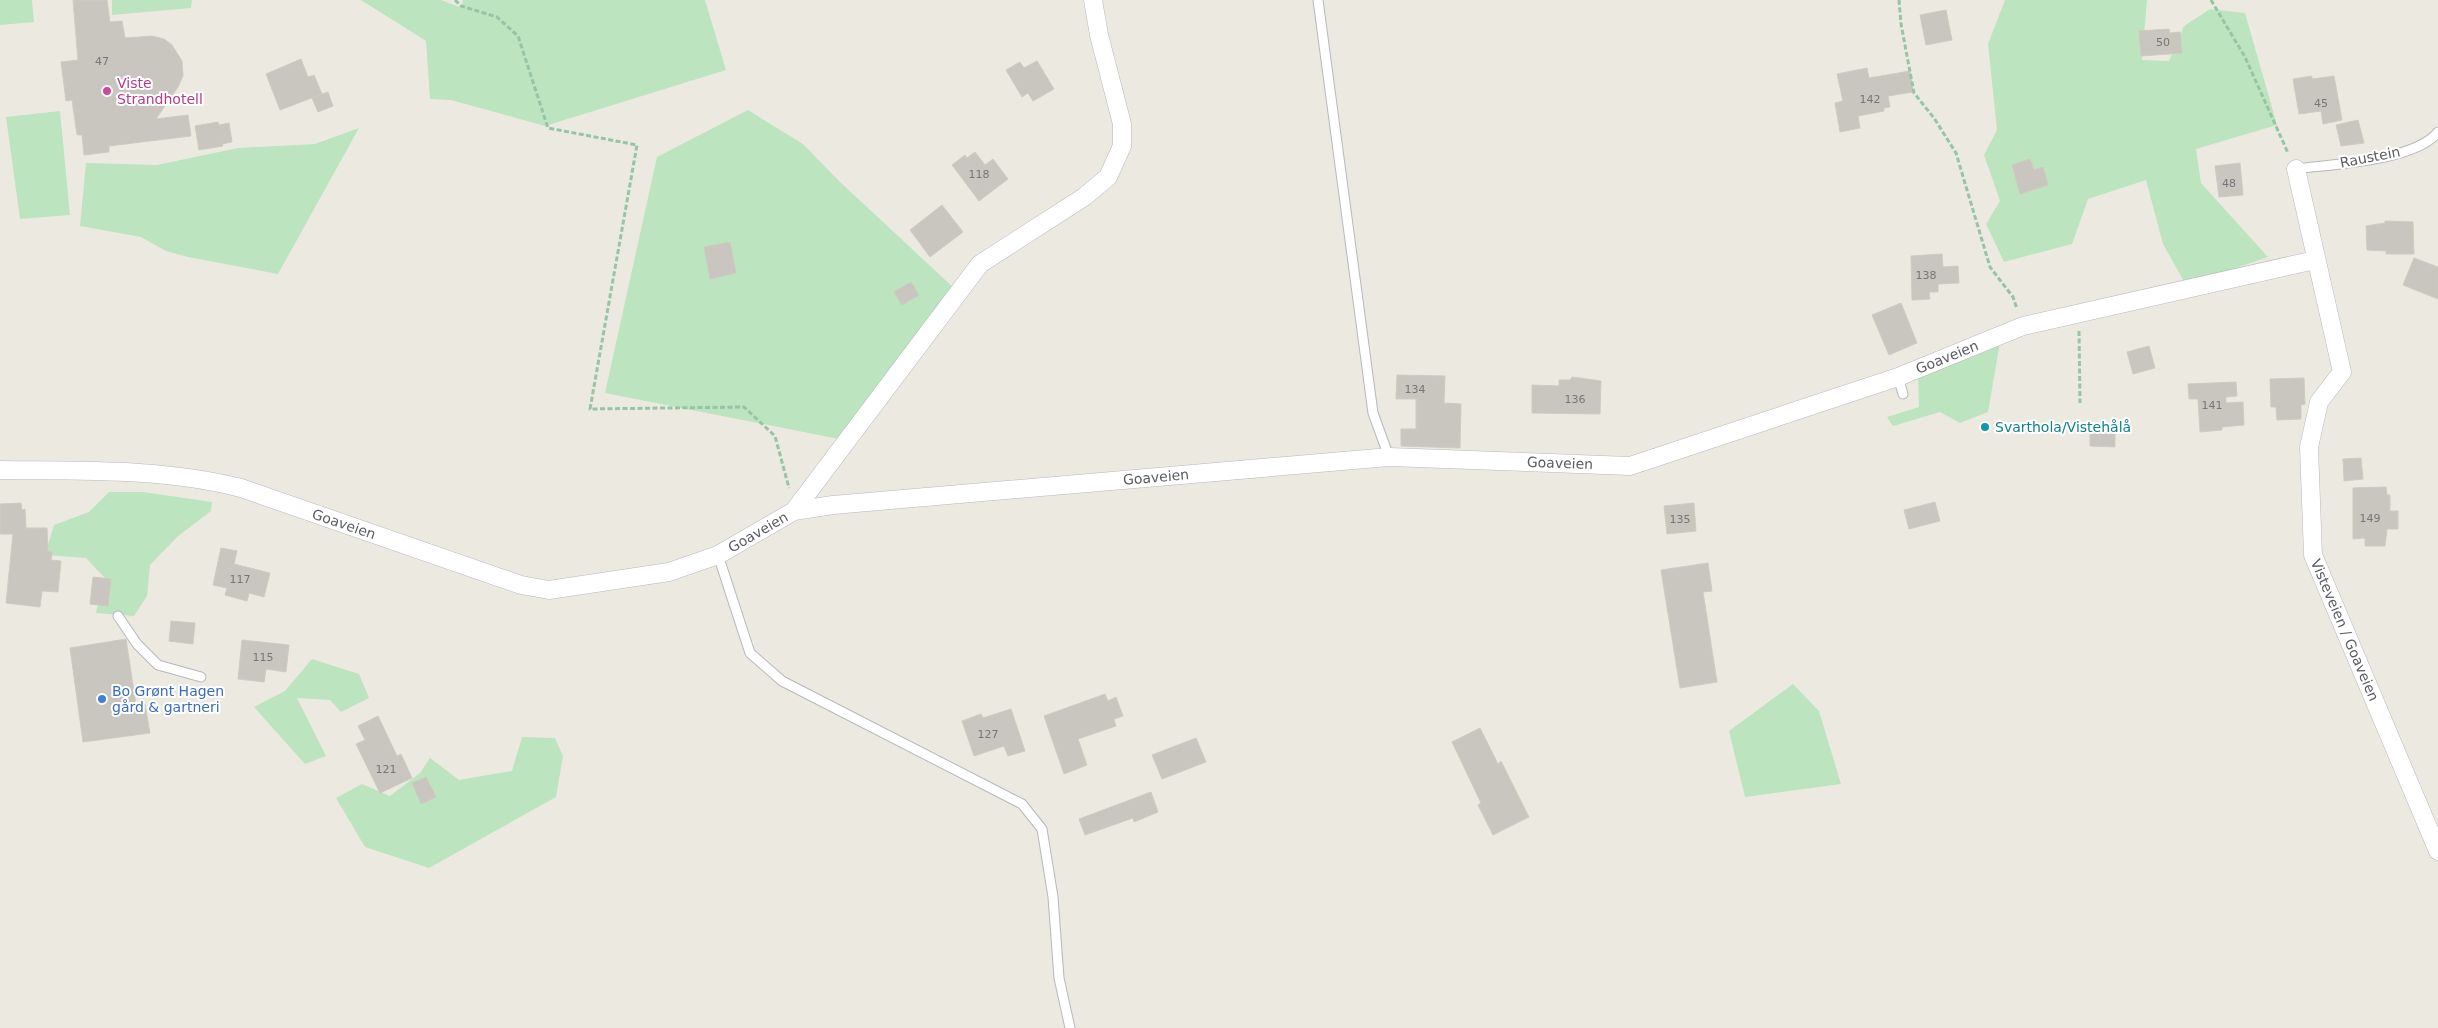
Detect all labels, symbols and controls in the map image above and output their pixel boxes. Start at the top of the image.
house number: 50 [2156,36,2170,49]
house number: 47 [95,55,109,68]
place label: Viste Strandhotell [117,75,203,107]
marker: Viste Strandhotell [101,85,113,97]
house number: 142 [1860,93,1881,106]
house number: 45 [2314,97,2328,110]
street label: Raustein [2339,143,2401,171]
house number: 118 [969,168,990,181]
house number: 48 [2222,177,2236,190]
house number: 138 [1916,269,1937,282]
street label: Goaveien [1913,337,1981,377]
house number: 134 [1405,383,1426,396]
house number: 136 [1565,393,1586,406]
house number: 141 [2202,399,2223,412]
place label: Svarthola/Vistehålå [1995,419,2131,435]
marker: Svarthola/Vistehålå [1979,421,1991,433]
street label: Goaveien [1527,454,1593,472]
street label: Goaveien [1122,466,1190,488]
street label: Goaveien [310,506,378,542]
street label: Goaveien [725,509,791,555]
house number: 149 [2360,512,2381,525]
house number: 135 [1670,513,1691,526]
street label: Visteveien / Goaveien [2308,557,2382,703]
house number: 117 [230,573,251,586]
house number: 115 [253,651,274,664]
place label: Bo Grønt Hagen gård & gartneri [112,683,224,715]
marker: Bo Grønt Hagen gård & gartneri [96,693,108,705]
house number: 127 [978,728,999,741]
house number: 121 [376,763,397,776]

